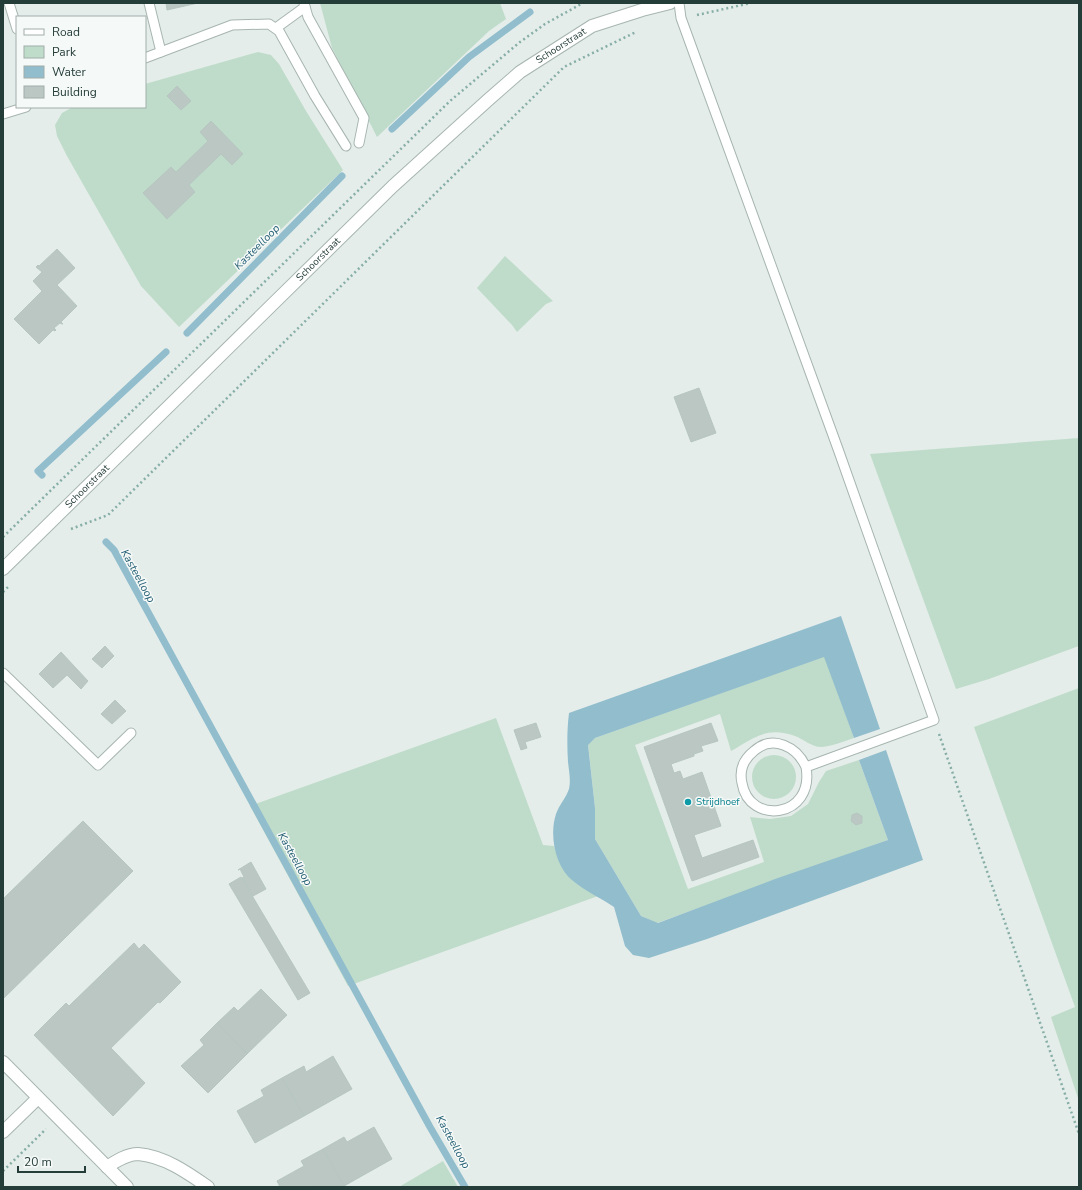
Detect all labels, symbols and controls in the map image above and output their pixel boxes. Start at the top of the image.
legend [16,16,146,108]
text: Road [52,24,80,40]
street label: Schoorstraat [533,24,589,67]
text: Park [52,44,77,60]
text: Water [52,64,86,80]
text: Building [52,84,97,100]
water label: Kasteelloop [231,221,283,273]
street label: Schoorstraat [293,234,344,284]
street label: Schoorstraat [62,461,113,511]
water label: Kasteelloop [117,547,159,605]
place label: Strijdhoef [696,795,740,809]
marker: Strijdhoef [683,797,693,807]
water label: Kasteelloop [274,830,316,888]
water label: Kasteelloop [432,1113,474,1171]
scale bar [18,1148,85,1174]
text: 20 m [24,1154,52,1170]

